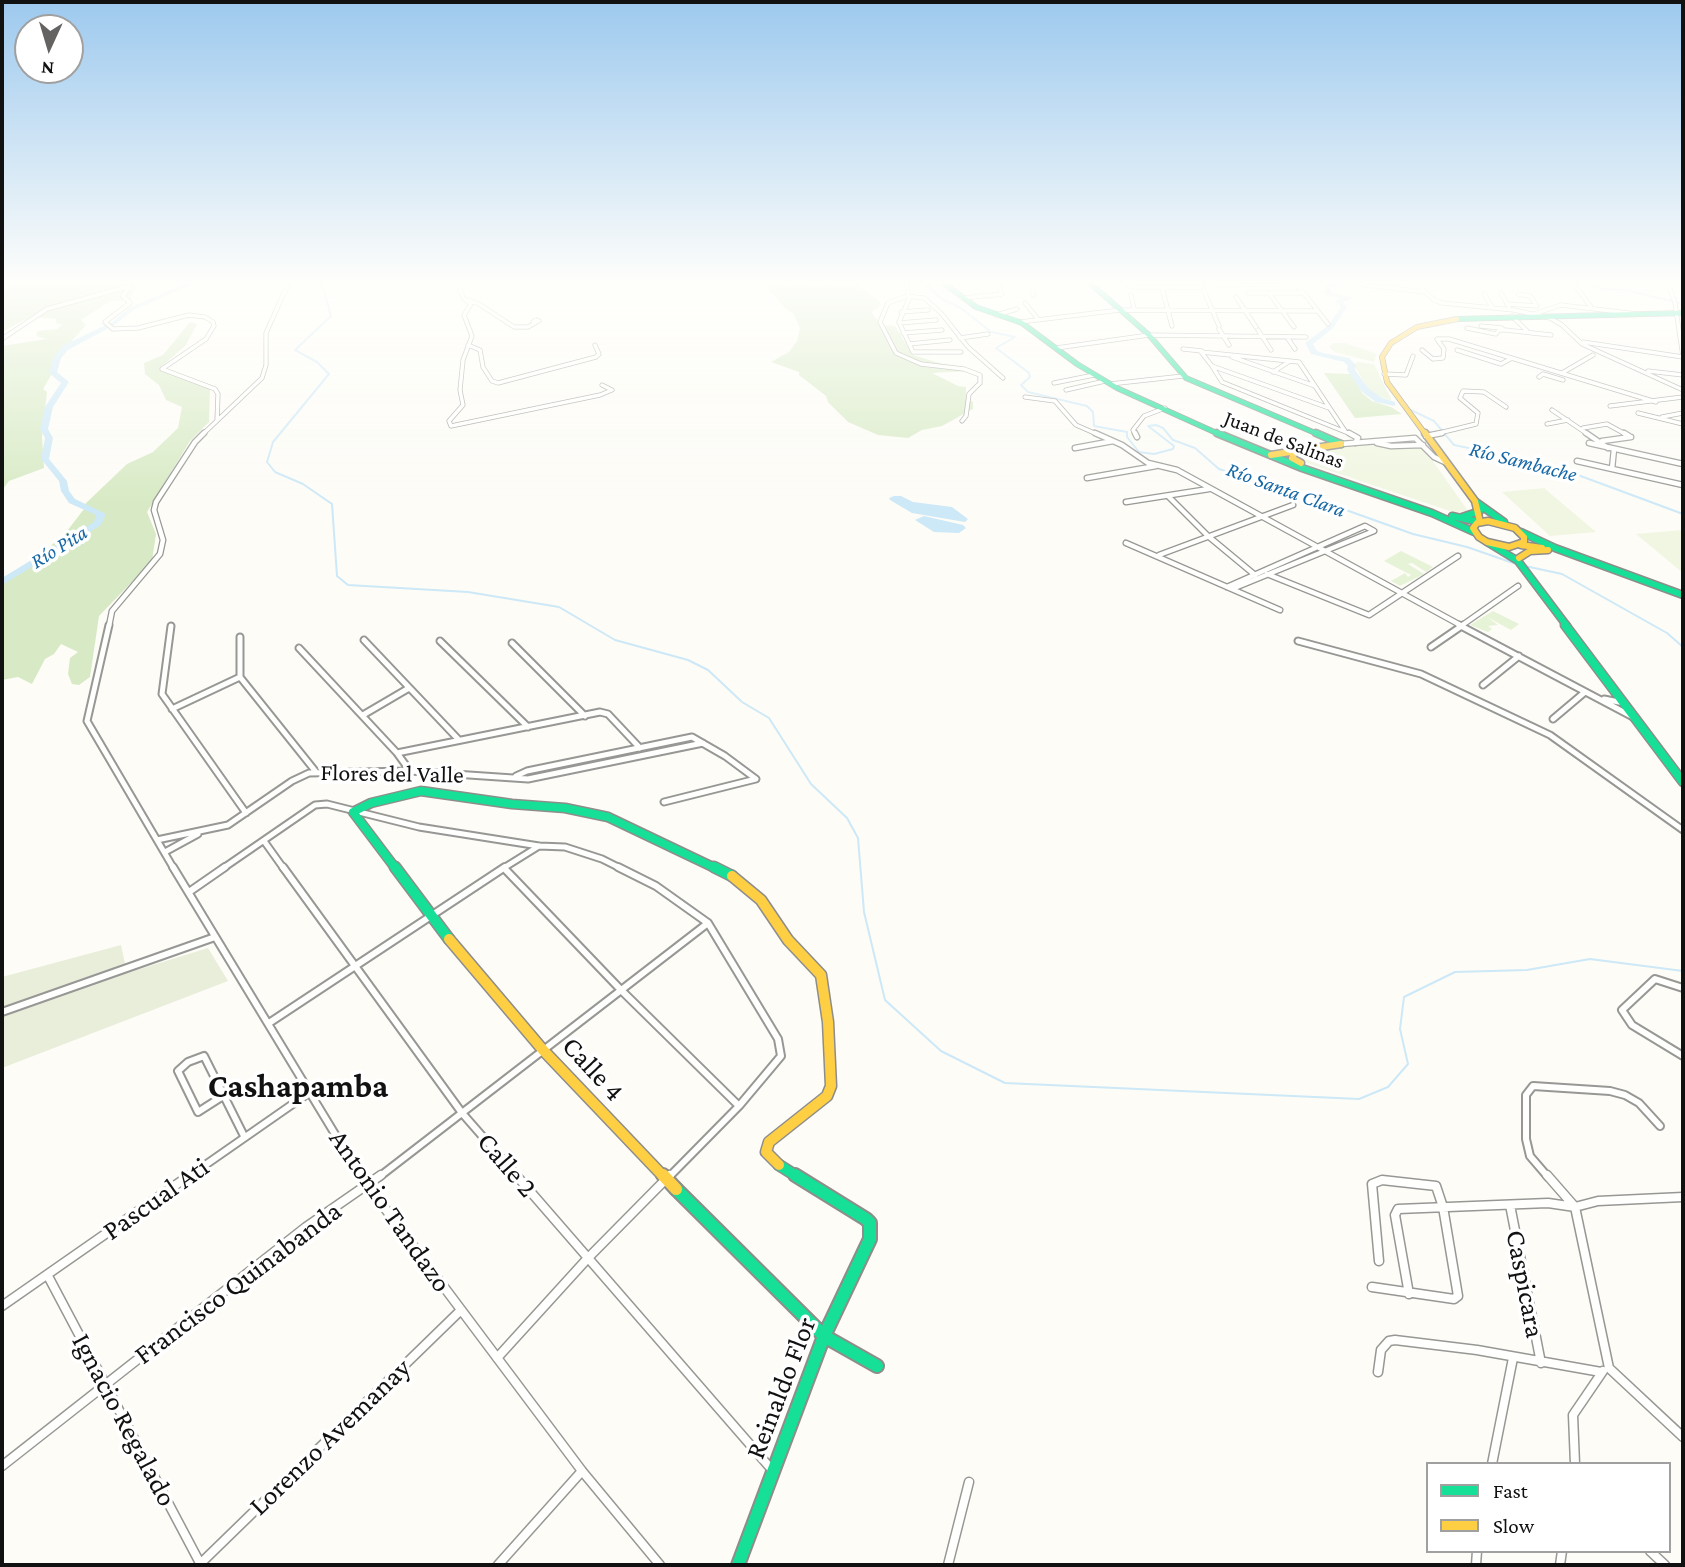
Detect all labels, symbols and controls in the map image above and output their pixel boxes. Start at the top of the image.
north arrow [14,14,84,84]
text: N [40,58,55,79]
street label: Juan de Salinas [1220,406,1348,474]
water label: Río Sambache [1467,437,1579,487]
water label: Río Santa Clara [1223,457,1349,523]
water label: Río Pita [26,520,92,574]
street label: Flores del Valle [320,758,464,790]
street label: Calle 4 [555,1030,631,1108]
district label: Cashapamba [208,1067,388,1107]
street label: Antonio Tandazo [321,1123,459,1299]
street label: Calle 2 [470,1126,544,1204]
street label: Pascual Ati [96,1150,216,1248]
street label: Francisco Quinabanda [128,1194,348,1372]
street label: Caspicara [1498,1227,1552,1341]
street label: Reinaldo Flor [739,1312,823,1464]
street label: Ignacio Regalado [64,1328,184,1512]
street label: Lorenzo Avemanay [242,1351,418,1523]
legend [1426,1462,1671,1553]
text: Fast [1493,1479,1528,1503]
text: Slow [1493,1514,1534,1538]

